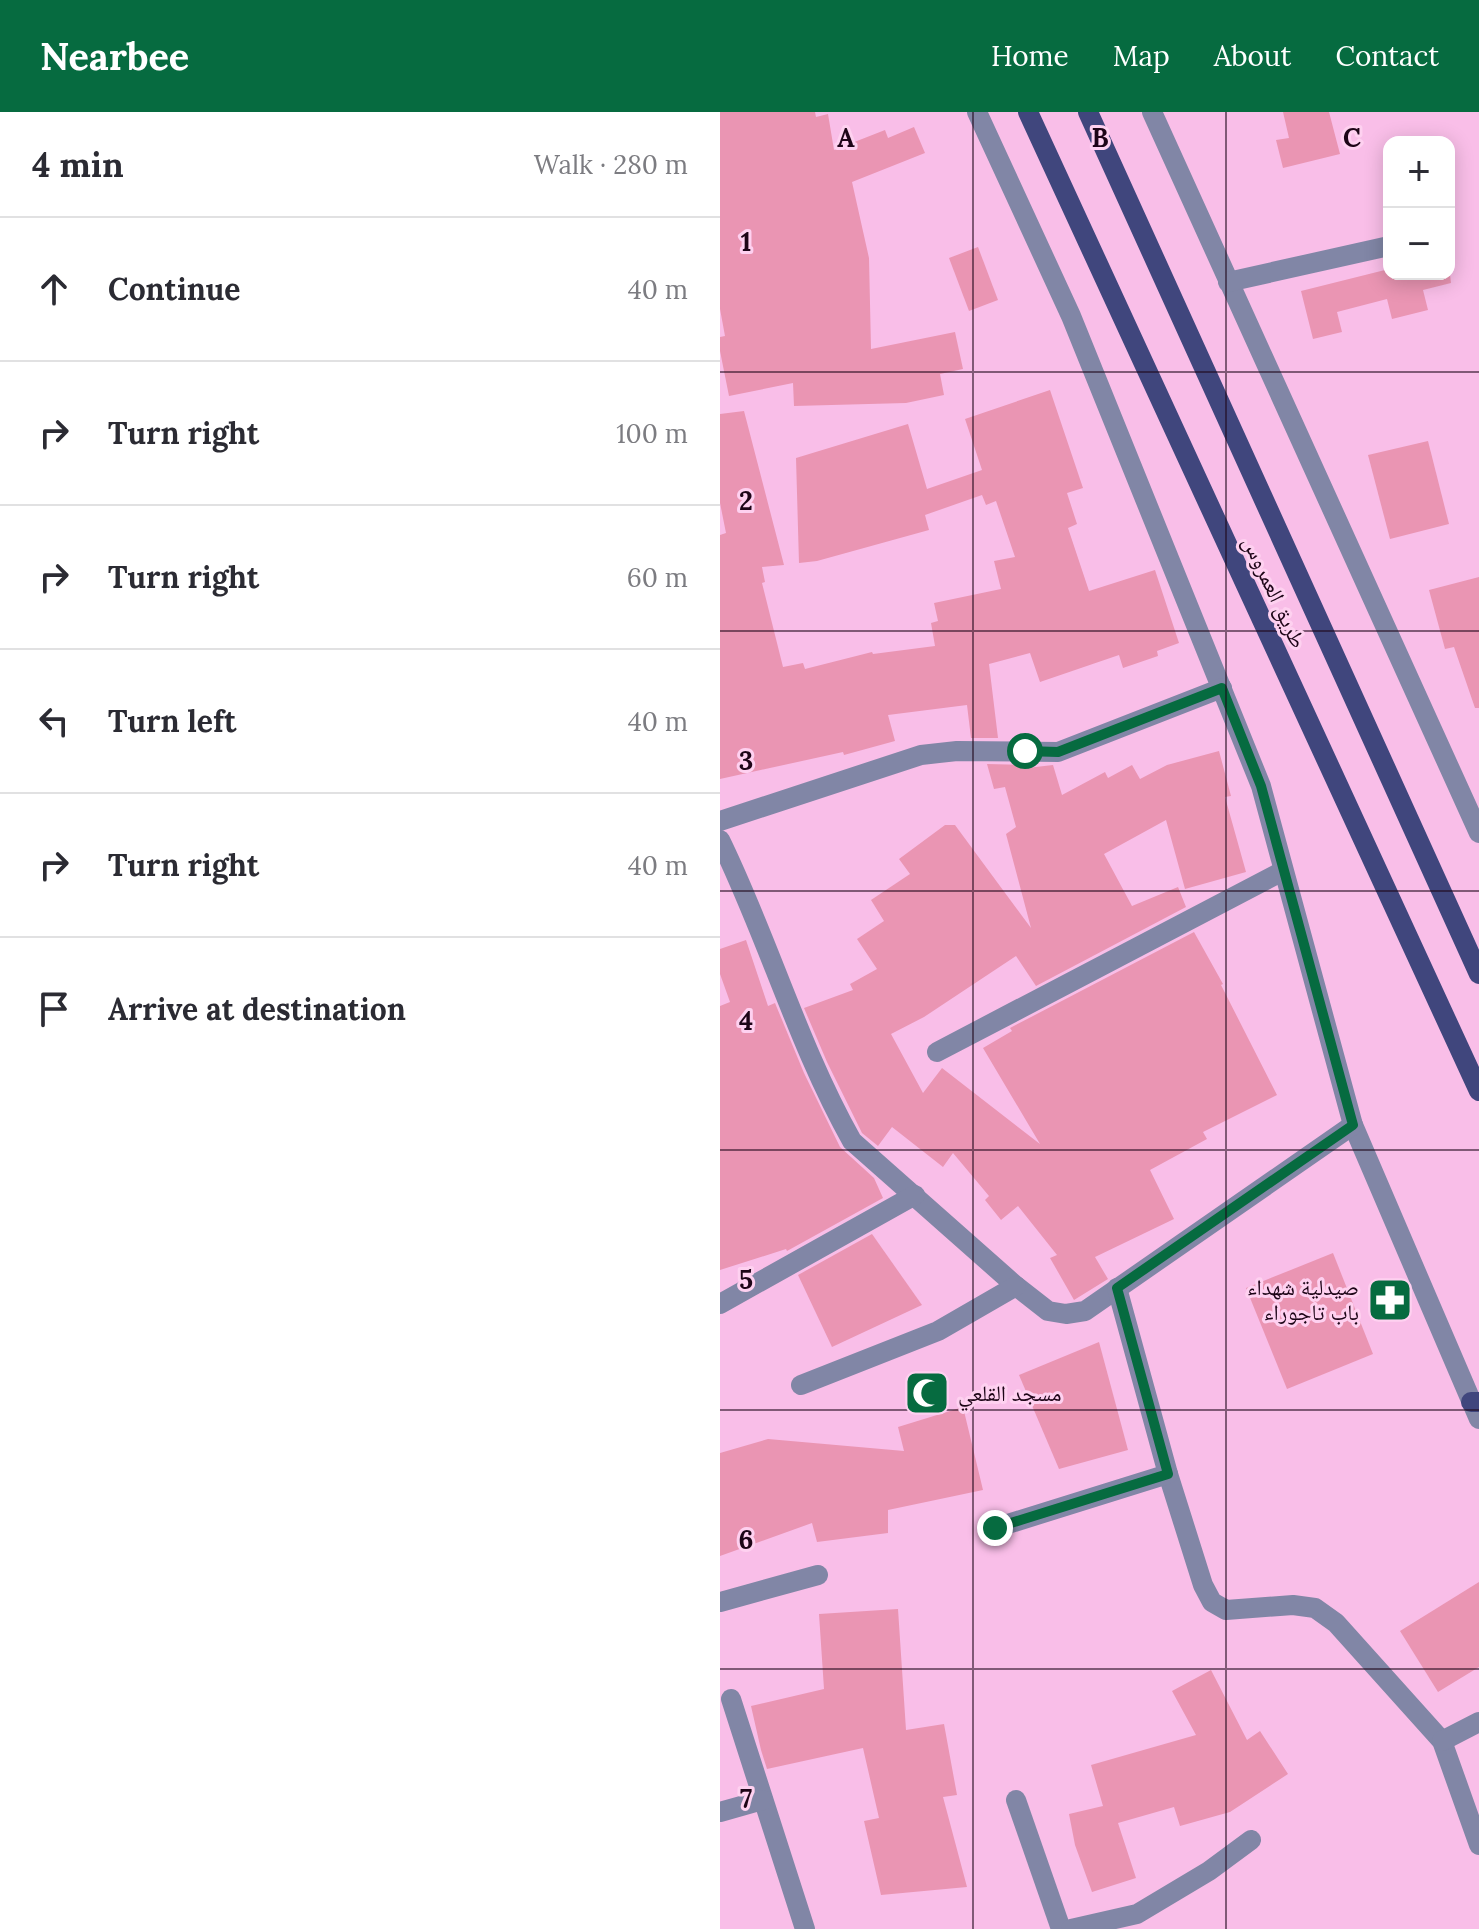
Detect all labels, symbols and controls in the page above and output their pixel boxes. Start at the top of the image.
text: Nearbee [40,32,189,80]
text: Home [991,38,1069,74]
text: Map [1113,38,1170,74]
text: About [1214,38,1291,74]
text: Contact [1335,38,1439,74]
text: A [837,121,855,154]
text: B [1091,121,1109,154]
text: C [1343,121,1361,154]
map controls [1383,136,1455,280]
button: + [1383,136,1455,208]
text: 4 min [32,143,124,186]
text: Walk · 280 m [534,148,688,181]
button: − [1383,208,1455,280]
text: 1 [741,225,751,258]
icon: ahead [32,267,76,311]
text: Continue [108,270,240,308]
text: 40 m [628,273,688,306]
icon: right [32,411,76,455]
text: Turn right [108,414,259,452]
text: 100 m [616,417,688,450]
text: 2 [739,484,753,517]
street label: طريق العمروس [1237,532,1313,652]
icon: right [32,555,76,599]
text: Turn right [108,558,259,596]
text: 60 m [627,561,688,594]
icon: left [32,699,76,743]
text: Turn left [108,702,236,740]
text: 40 m [628,705,688,738]
route start [1007,733,1043,769]
text: 3 [739,744,753,777]
icon: right [32,843,76,887]
text: Turn right [108,846,259,884]
text: 40 m [628,849,688,882]
icon: arrive [32,987,76,1031]
text: Arrive at destination [108,990,406,1028]
text: 4 [739,1004,753,1037]
text: 5 [739,1263,753,1296]
place label: صيدلية شهداء باب تاجوراء [1247,1273,1359,1326]
pharmacy icon: صيدلية شهداء باب تاجوراء [1366,1276,1414,1324]
mosque icon: مسجد القلعي [903,1369,951,1417]
place label: مسجد القلعي [958,1379,1062,1411]
route end [977,1510,1013,1546]
text: 6 [739,1523,753,1556]
text: 7 [740,1782,752,1815]

